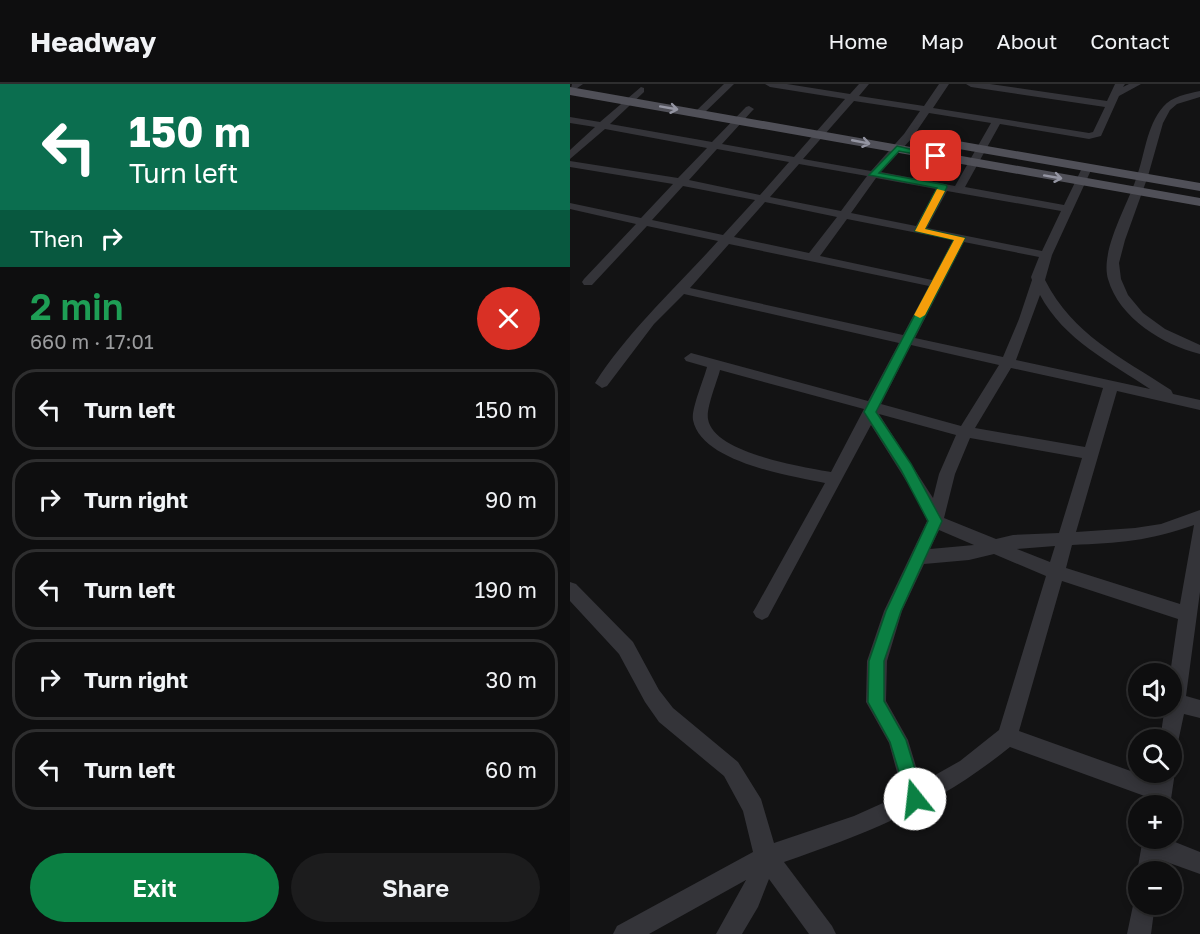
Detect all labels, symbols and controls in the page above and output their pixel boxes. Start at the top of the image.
text: Headway [30,25,156,58]
text: Home [828,28,888,54]
text: Map [921,28,964,54]
text: About [997,28,1057,54]
text: Contact [1090,28,1170,54]
one-way arrow [659,103,678,114]
text: 150 m [129,106,251,156]
icon: left [30,108,108,186]
pin [910,130,961,181]
one-way arrow [851,137,870,148]
icon: arrive [919,139,952,172]
text: Turn left [129,157,238,189]
one-way arrow [1043,171,1062,182]
icon: right [95,222,128,255]
text: Then [30,225,83,252]
text: 2 min [30,285,124,328]
button: close [477,287,540,350]
text: 660 m · 17:01 [30,329,154,353]
icon: left [33,393,66,426]
text: Turn left [84,396,175,423]
text: 150 m [475,396,537,423]
icon: right [33,483,66,516]
text: Turn right [84,486,188,513]
text: 90 m [485,486,537,513]
icon: left [33,573,66,606]
text: Turn left [84,576,175,603]
text: 190 m [474,576,537,603]
icon: right [33,663,66,696]
map controls [1128,663,1182,915]
button: sound [1128,663,1182,717]
text: Turn right [84,666,188,693]
text: 30 m [486,666,537,693]
button: search [1128,729,1182,783]
icon: left [33,753,66,786]
text: Turn left [84,756,175,783]
text: 60 m [485,756,537,783]
position arrow [883,767,947,831]
button: + [1128,795,1182,849]
button: Exit [30,853,279,922]
button: Share [291,853,540,922]
button: − [1128,861,1182,915]

